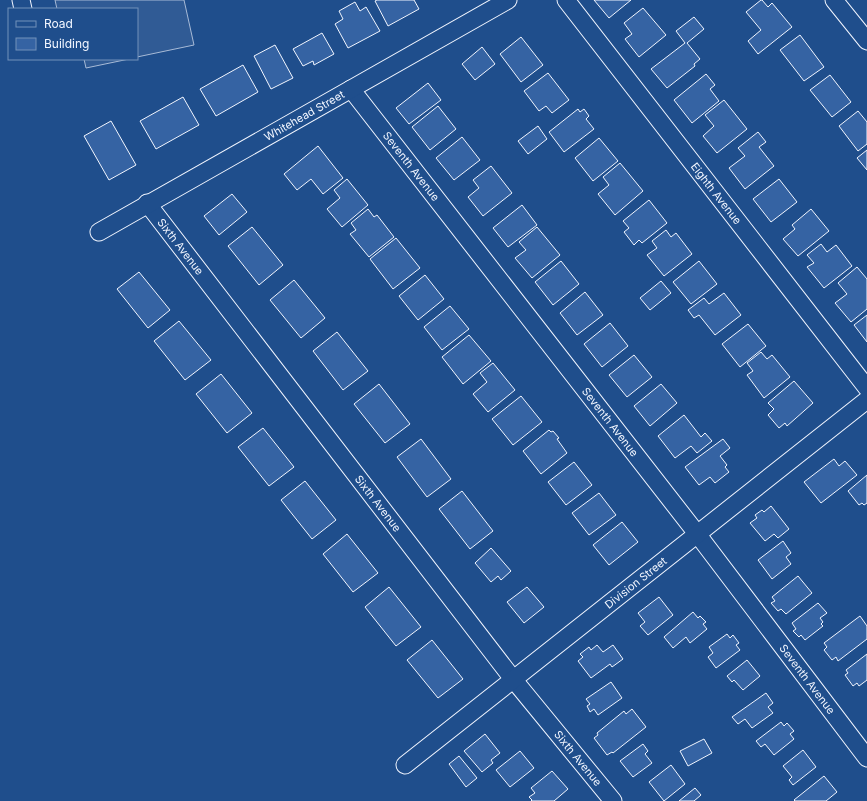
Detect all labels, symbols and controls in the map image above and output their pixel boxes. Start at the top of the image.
legend [8,8,138,60]
text: Road [44,16,73,31]
text: Building [44,36,89,51]
street label: Whitehead Street [262,87,347,144]
street label: Seventh Avenue [380,129,443,204]
street label: Eighth Avenue [688,160,745,227]
street label: Sixth Avenue [154,215,207,278]
street label: Seventh Avenue [579,385,641,460]
street label: Sixth Avenue [352,472,404,535]
street label: Division Street [602,554,670,612]
street label: Seventh Avenue [776,641,838,717]
street label: Sixth Avenue [551,728,605,789]

